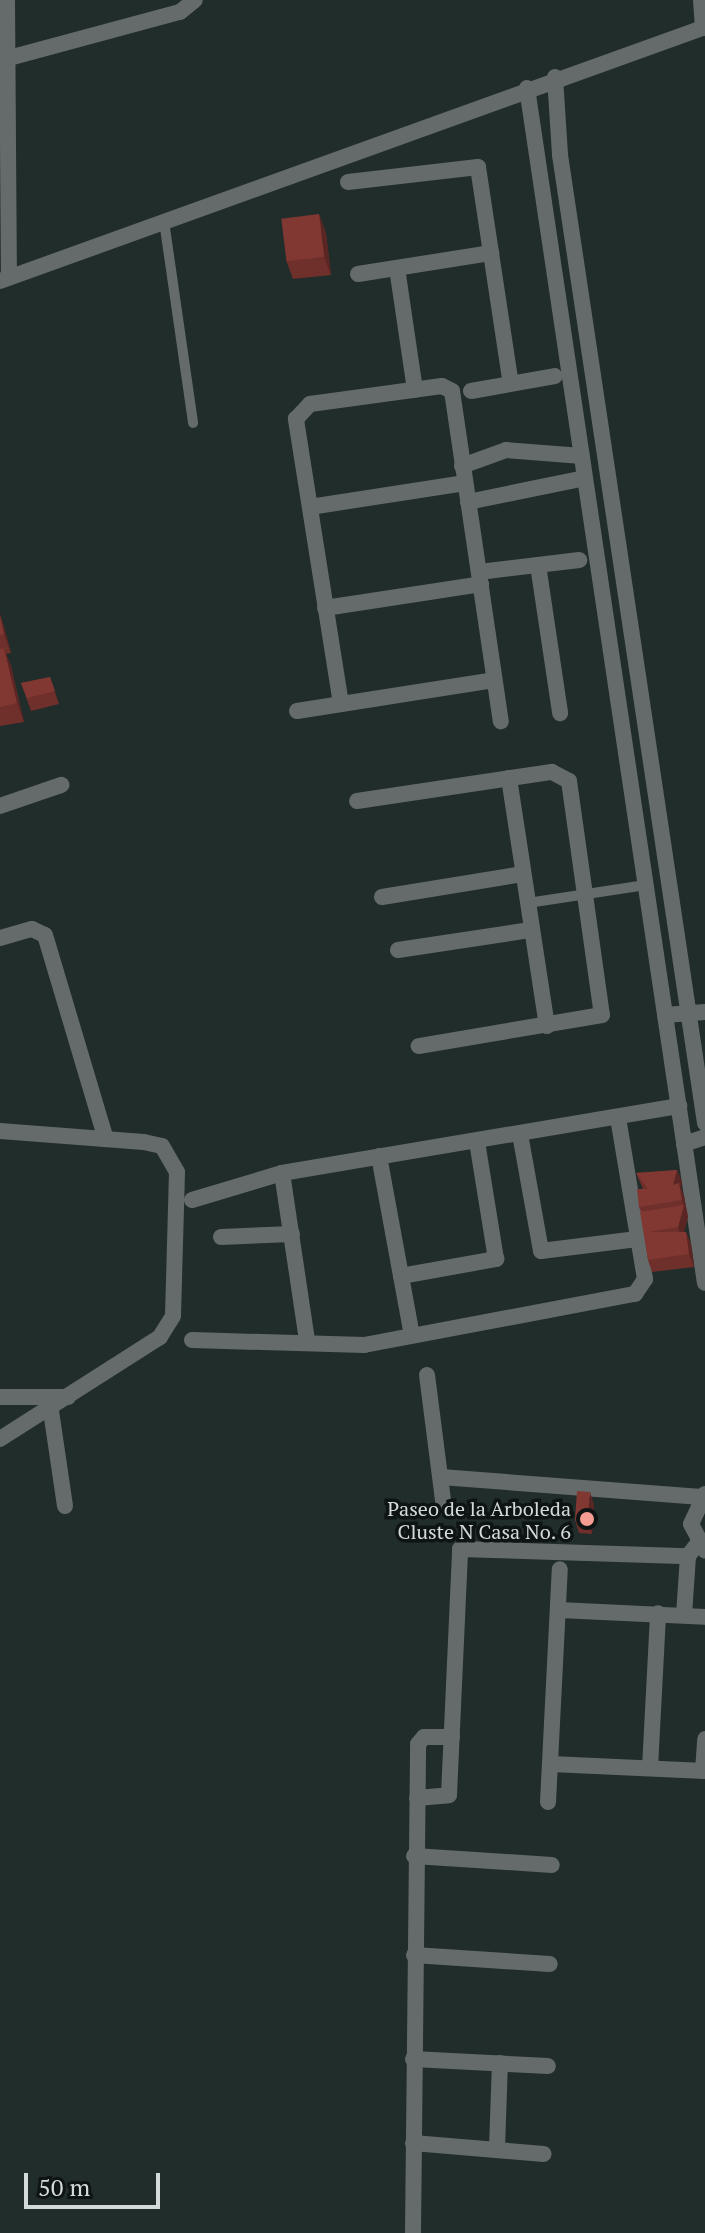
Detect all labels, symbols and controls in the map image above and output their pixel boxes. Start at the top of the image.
place label: Paseo de la Arboleda Cluste N Casa No. 6 [387,1496,571,1543]
marker: Paseo de la Arboleda Cluste N Casa No. 6 [578,1510,596,1528]
scale bar [28,2157,164,2207]
text: 50 m [38,2171,90,2203]

